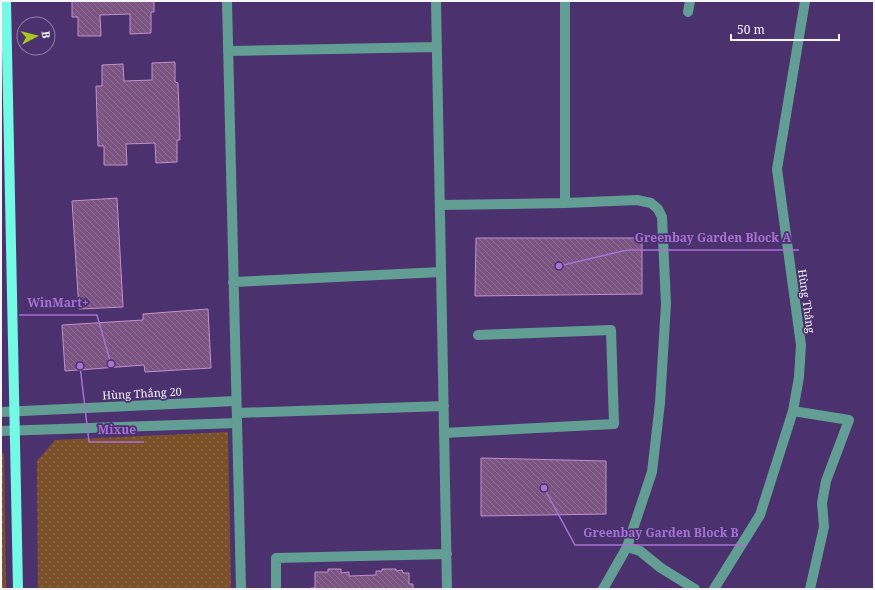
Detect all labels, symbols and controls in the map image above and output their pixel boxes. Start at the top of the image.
north arrow [16,16,56,56]
scale bar [731,16,839,42]
text: 50 m [737,21,765,38]
text: B [39,30,54,39]
callout: Greenbay Garden Block A [627,226,799,250]
text: Greenbay Garden Block A [635,229,792,246]
street label: Hùng Thắng [795,268,819,334]
callout: WinMart+ [19,291,97,315]
text: WinMart+ [27,294,89,311]
street label: Hùng Thắng 20 [102,383,182,403]
callout: Mixue [89,418,144,442]
text: Mixue [98,421,136,438]
callout: Greenbay Garden Block B [575,521,747,545]
text: Greenbay Garden Block B [583,524,739,541]

